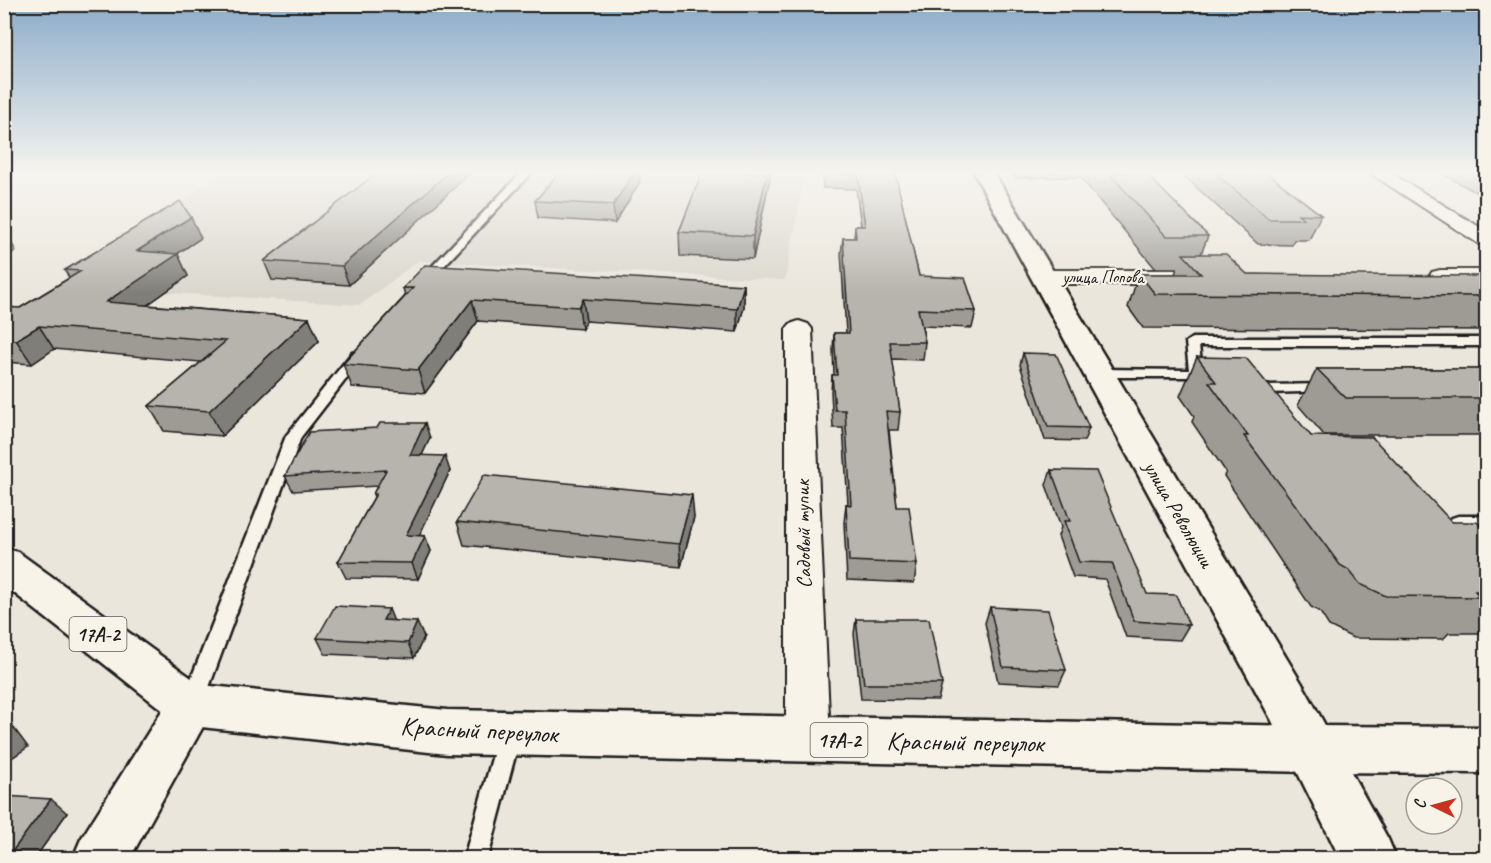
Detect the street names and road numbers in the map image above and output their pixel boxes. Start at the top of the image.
street label: улица Попова [1061,266,1145,288]
street label: улица Революции [1137,454,1221,574]
street label: Садовый тупик [789,478,817,589]
road number: 17А-2 [70,617,126,651]
street label: Красный переулок [400,709,561,751]
road number: 17А-2 [810,723,868,757]
street label: Красный переулок [886,724,1046,760]

